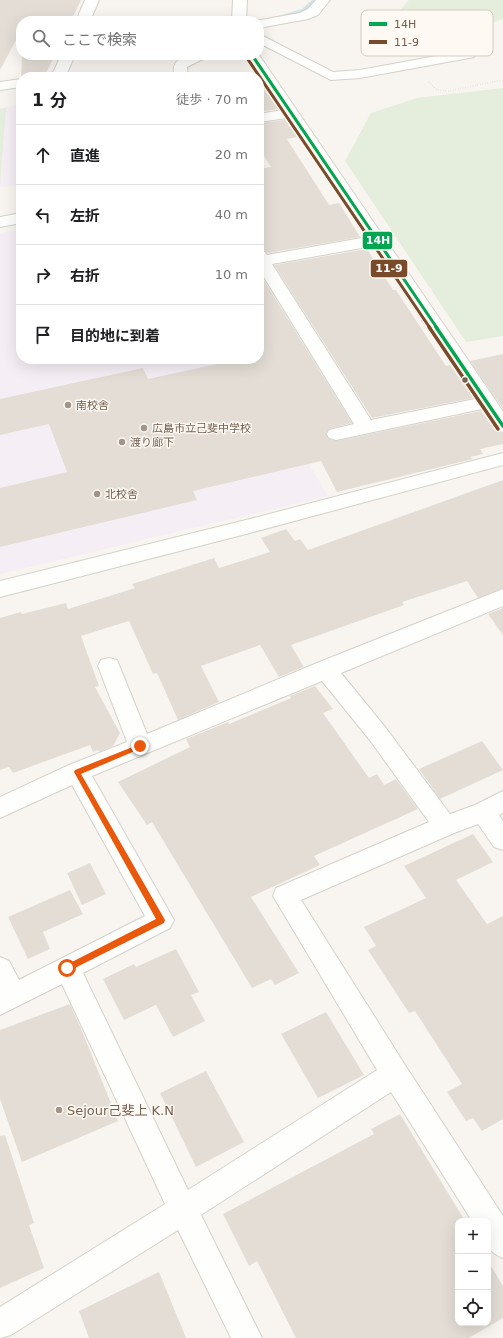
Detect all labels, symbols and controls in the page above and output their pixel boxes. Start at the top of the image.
legend [361,10,493,56]
search box [16,16,264,60]
text: 14H [394,18,416,31]
icon: search [30,27,52,49]
text: ここで検索 [62,31,137,49]
text: 11-9 [394,36,419,49]
text: 1 分 [32,90,67,110]
text: 徒歩 · 70 m [176,92,248,107]
icon: ahead [32,144,54,166]
text: 直進 [70,147,100,165]
text: 20 m [215,147,248,162]
icon: left [32,204,54,226]
text: 左折 [70,207,100,225]
text: 40 m [215,207,248,222]
line badge: 14H [362,231,393,250]
text: 14H [366,234,390,247]
line badge: 11-9 [370,259,408,278]
text: 11-9 [375,262,403,275]
icon: right [32,264,54,286]
text: 右折 [70,267,100,285]
text: 10 m [215,267,248,282]
icon: arrive [32,324,54,346]
text: 目的地に到着 [70,327,160,345]
unlabelled marker [460,375,470,385]
place label: 南校舎 [76,399,109,412]
marker: 南校舎 [63,400,73,410]
place label: 広島市立己斐中学校 [152,422,251,435]
marker: 広島市立己斐中学校 [139,423,149,433]
place label: 渡り廊下 [130,436,174,449]
marker: 渡り廊下 [117,437,127,447]
place label: 北校舎 [105,488,138,501]
marker: 北校舎 [92,489,102,499]
route end [131,737,149,755]
route start [58,959,76,977]
place label: Sejour己斐上 K.N [67,1103,174,1118]
marker: Sejour己斐上 K.N [54,1105,64,1115]
map controls [455,1218,491,1326]
button: + [455,1218,491,1254]
button: − [455,1254,491,1290]
button: locate [455,1290,491,1326]

